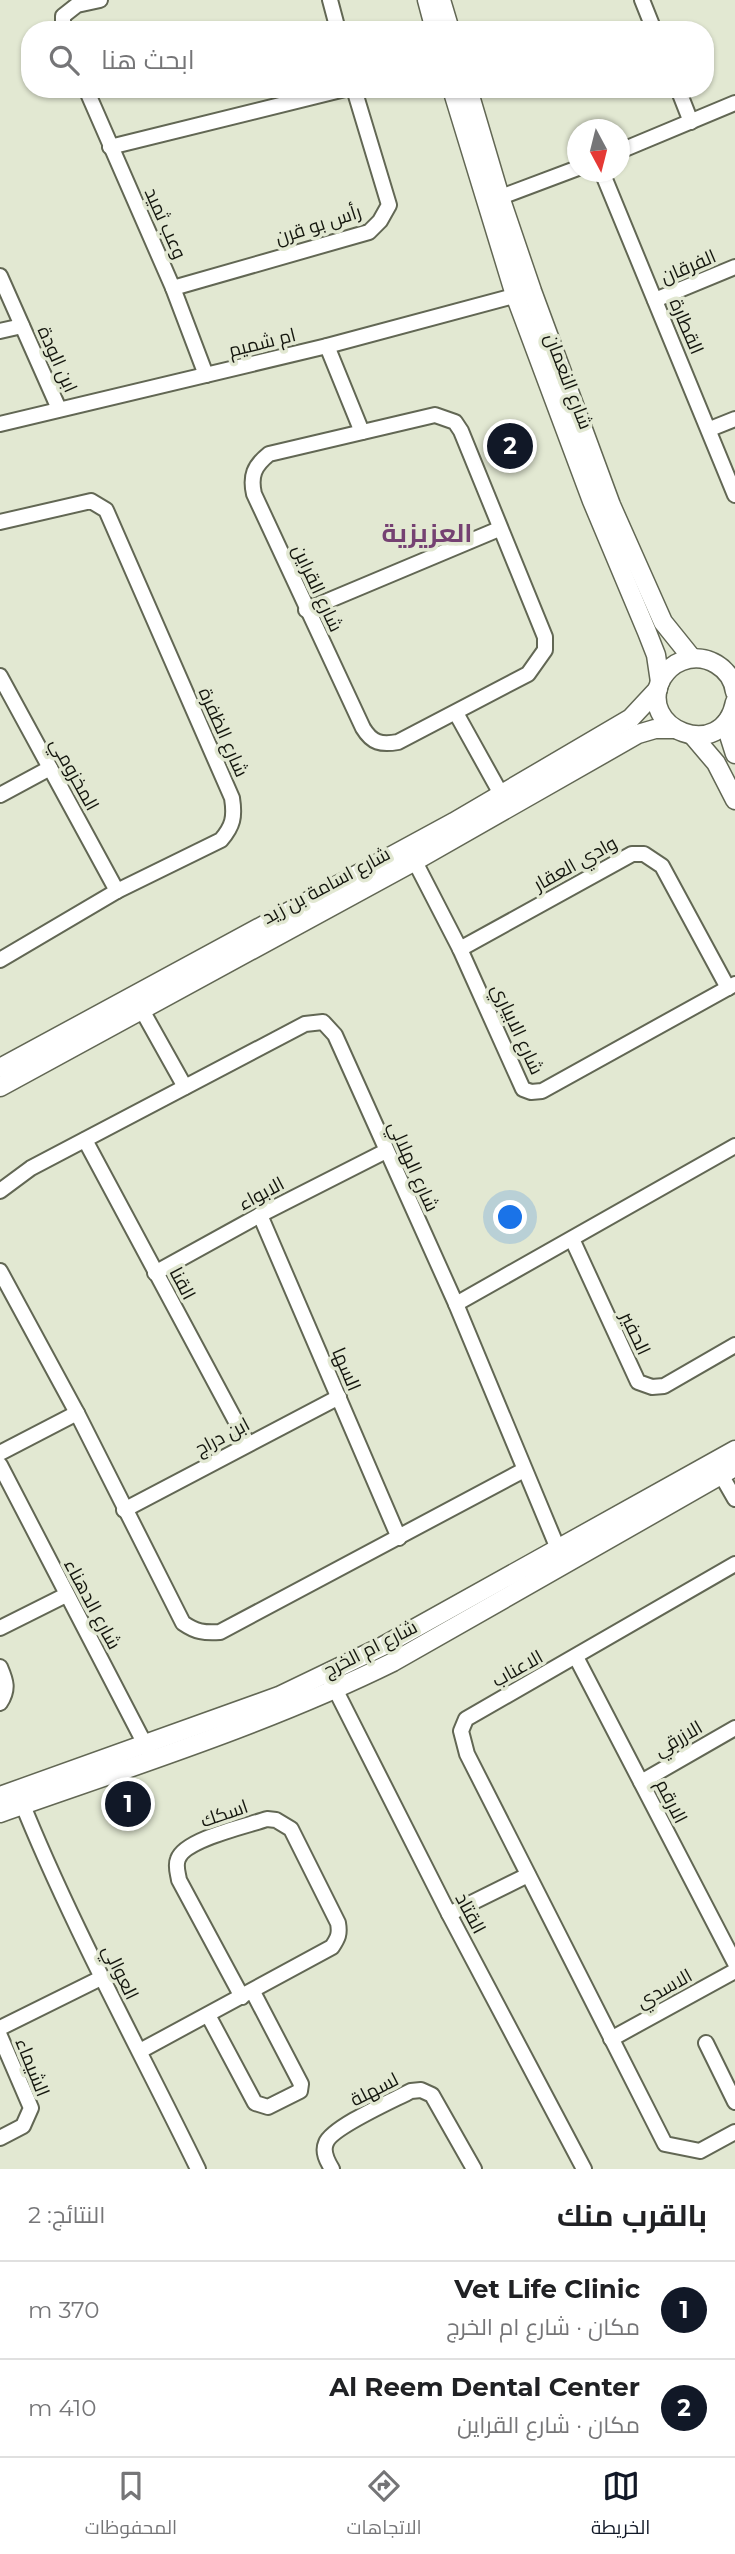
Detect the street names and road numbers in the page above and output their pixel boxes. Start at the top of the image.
street label: وعب ثميد [140,184,191,262]
street label: رأس بو قرن [272,200,364,249]
street label: الفرقان [657,245,719,288]
street label: القطارة [665,295,709,358]
street label: ابن الودة [33,323,82,396]
street label: ام شميم [226,323,299,364]
street label: شارع النعمان [538,330,597,433]
street label: شارع القراين [286,541,348,636]
street label: شارع الظفرة [192,684,253,781]
street label: المخزومي [43,734,104,816]
street label: وادي العقار [529,831,622,899]
street label: شارع اسامة بن زيد [258,842,395,931]
street label: شارع الابياري [484,980,549,1079]
street label: شارع الهلالي [381,1117,444,1216]
street label: الابواء [234,1172,288,1215]
street label: القنا [165,1263,201,1303]
street label: الحفير [615,1307,656,1359]
street label: السها [327,1344,366,1394]
street label: ابن دراج [191,1412,255,1462]
street label: شارع الدهناء [57,1555,126,1654]
street label: شارع ام الخرج [319,1615,422,1684]
street label: الاعناب [488,1645,547,1692]
street label: الازرقي [650,1716,708,1764]
street label: الارقم [649,1775,692,1828]
street label: اسكك [197,1795,251,1832]
street label: القتاد [450,1889,491,1938]
street label: العوالي [95,1941,144,2005]
street label: الاسدي [632,1964,698,2016]
street label: الشيماء [10,2035,55,2100]
street label: لسهلة [346,2068,402,2111]

